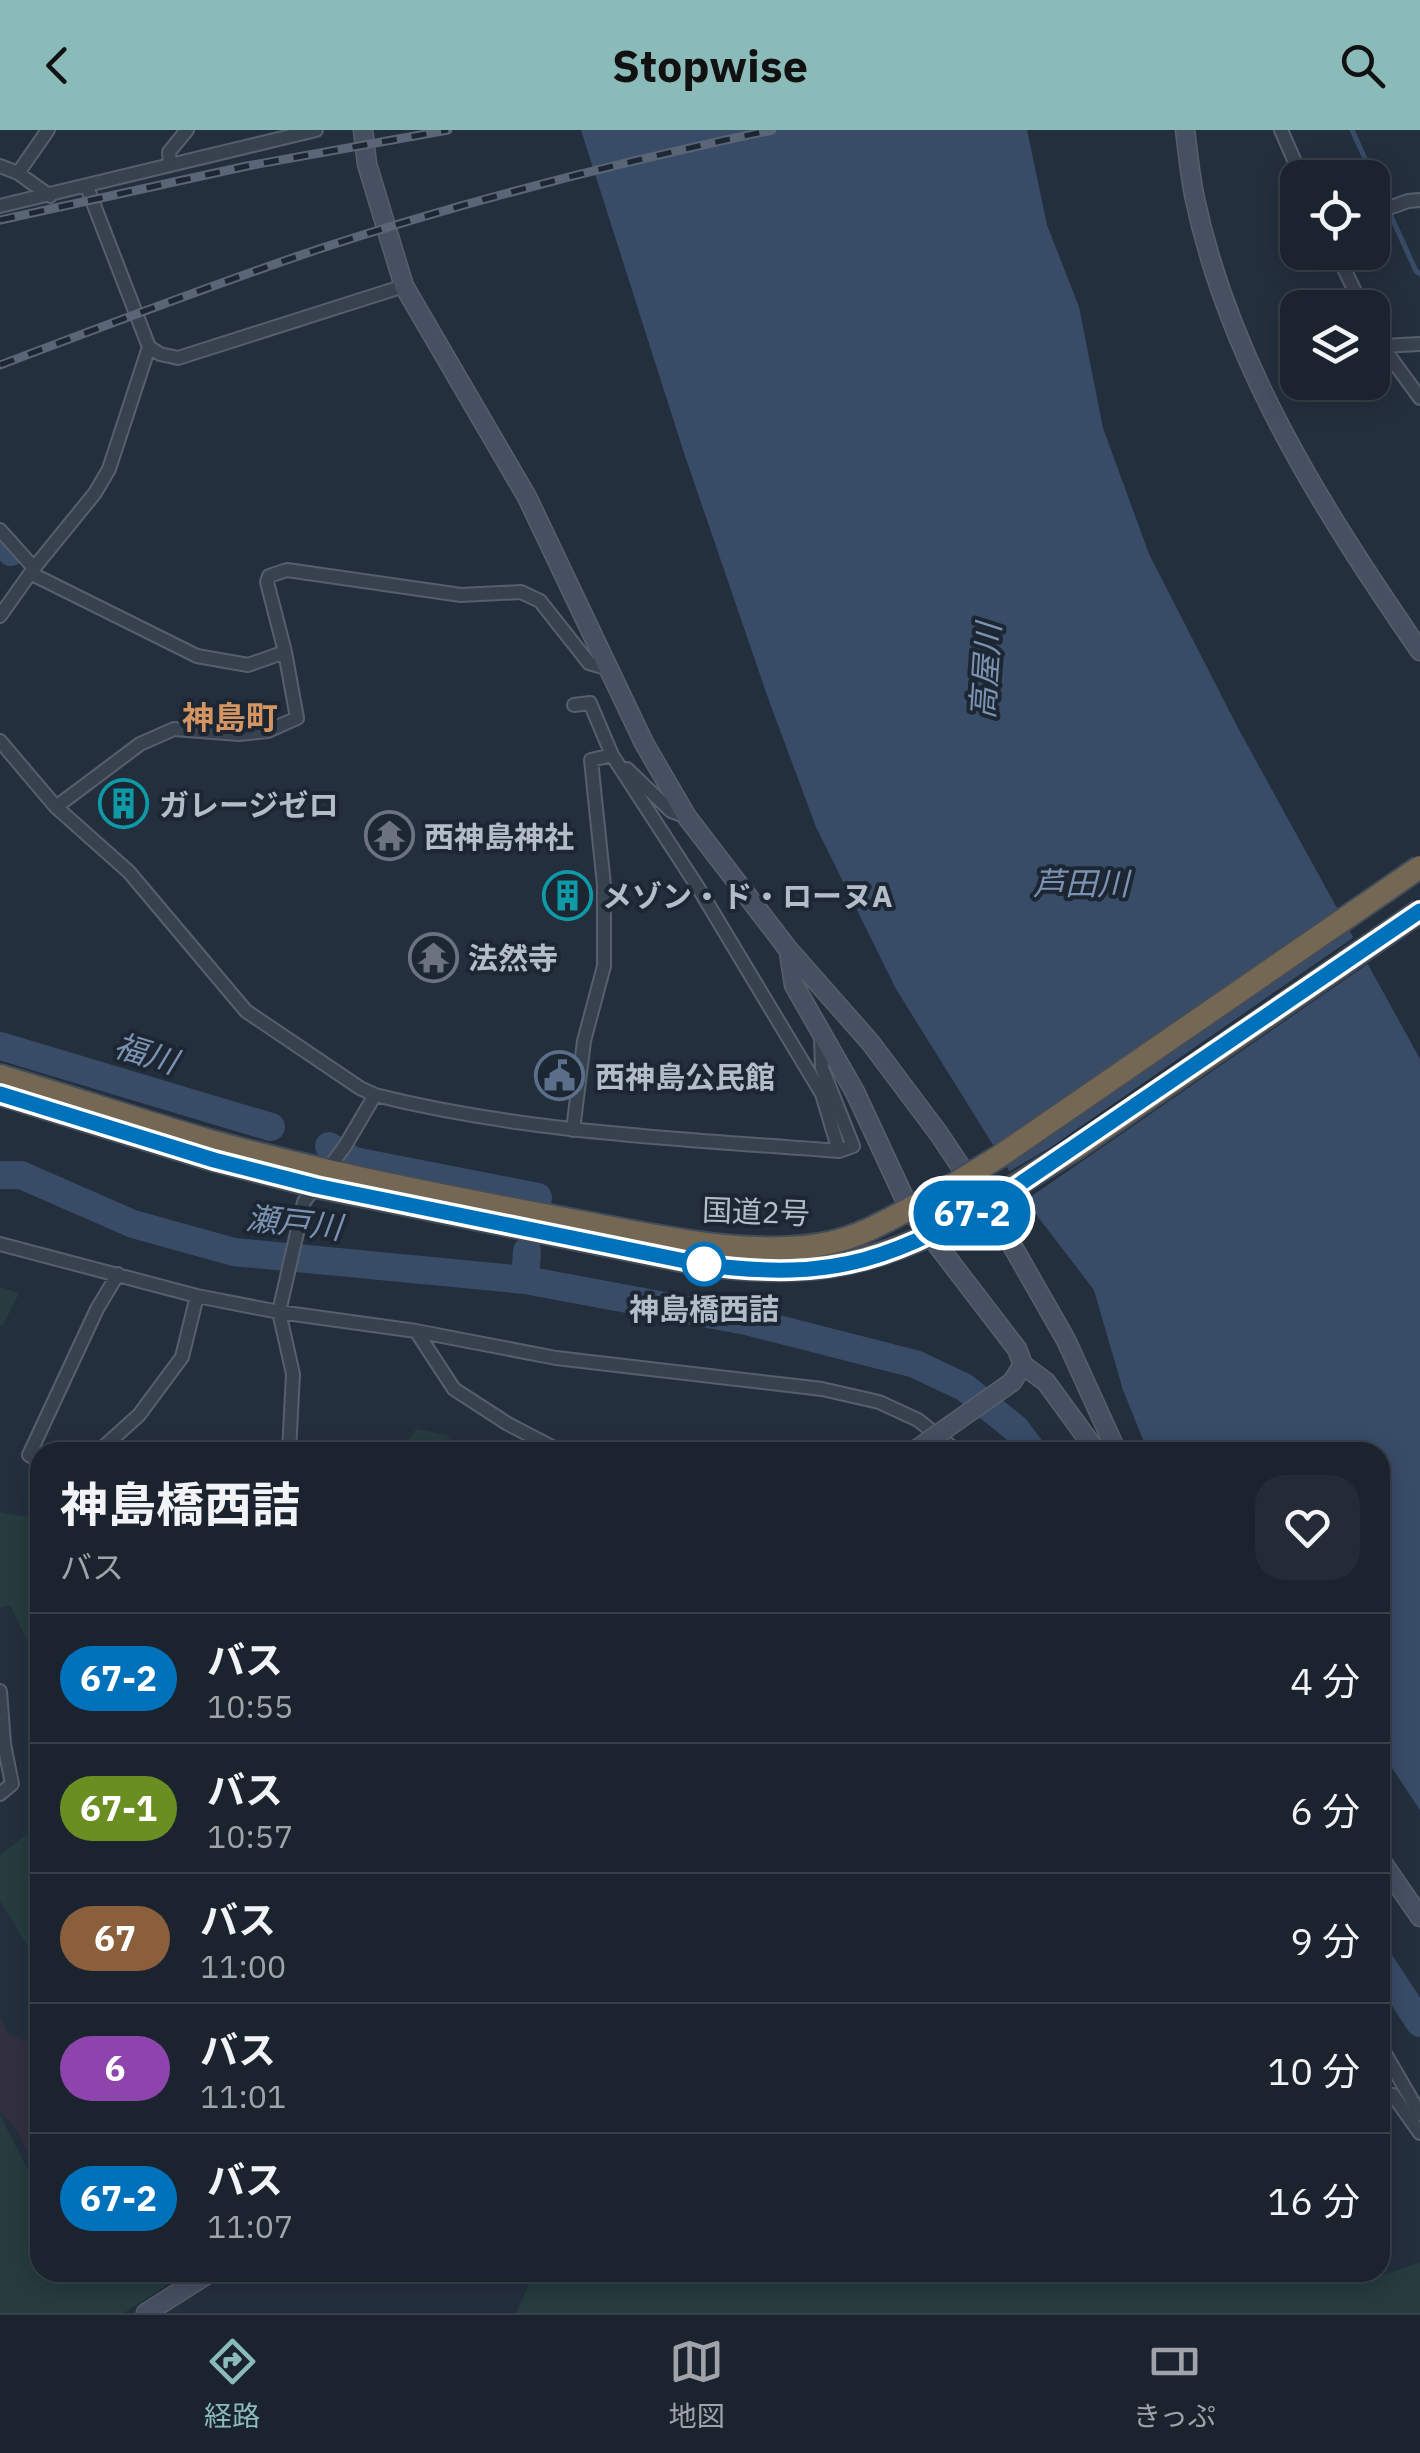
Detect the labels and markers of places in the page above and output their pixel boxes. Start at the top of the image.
building icon: ガレージゼロ [98,778,150,830]
place label: ガレージゼロ [159,785,338,824]
temple icon: 西神島神社 [363,810,415,862]
place label: 西神島神社 [424,817,574,856]
building icon: メゾン・ド・ローヌA [541,869,593,921]
place label: メゾン・ド・ローヌA [602,876,893,915]
temple icon: 法然寺 [407,931,459,983]
place label: 法然寺 [468,938,558,977]
public building icon: 西神島公民館 [534,1050,586,1102]
place label: 西神島公民館 [595,1057,775,1096]
marker: 神島橋西詰 [683,1243,725,1285]
place label: 神島橋西詰 [629,1289,779,1328]

